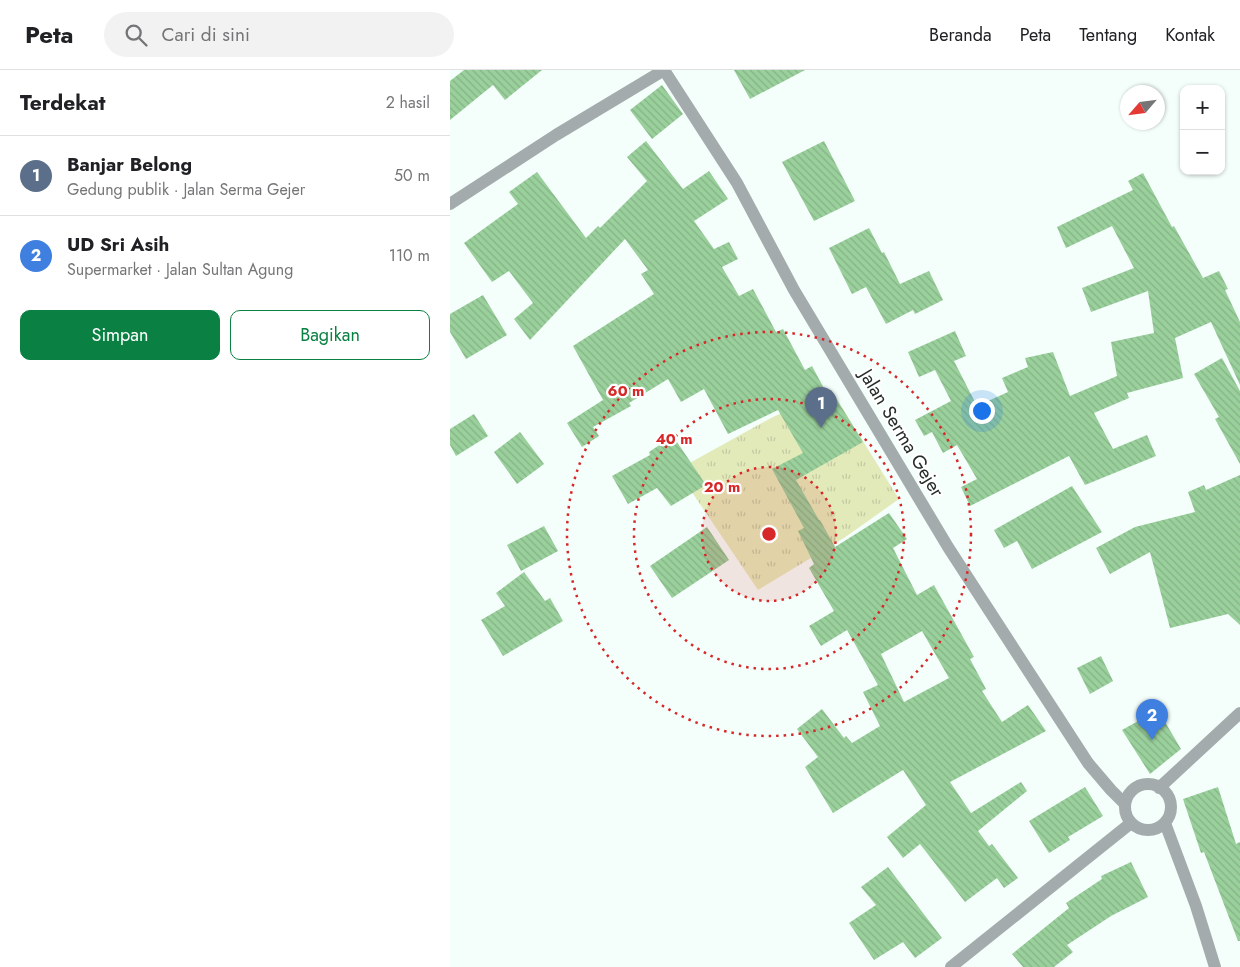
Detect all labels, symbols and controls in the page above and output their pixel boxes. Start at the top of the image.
search box [104,12,454,57]
text: Peta [25,17,74,52]
icon: search [122,21,150,49]
text: Cari di sini [162,21,250,48]
text: Beranda [929,22,992,48]
text: Peta [1020,22,1051,48]
text: Tentang [1079,22,1137,48]
text: Kontak [1165,22,1215,48]
north arrow [1120,85,1165,130]
map controls [1180,85,1225,175]
button: + [1180,85,1225,130]
text: Terdekat [20,88,105,118]
text: 2 hasil [386,91,430,114]
button: − [1180,130,1225,175]
text: Banjar Belong [67,151,192,178]
text: 1 [32,164,40,187]
text: 50 m [394,164,430,187]
text: Gedung publik · Jalan Serma Gejer [67,178,305,201]
text: UD Sri Asih [67,231,169,258]
text: 2 [31,244,41,267]
text: 110 m [389,244,430,267]
text: Supermarket · Jalan Sultan Agung [67,258,293,281]
button: Simpan [20,310,220,360]
button: Bagikan [230,310,430,360]
street label: Jalan Serma Gejer [852,361,951,502]
text: 60 m [608,380,644,402]
pin: 1 [805,387,837,428]
your location [969,398,995,424]
text: 40 m [655,428,693,450]
text: 20 m [704,476,740,498]
centre of rings [760,525,778,543]
pin: 2 [1136,699,1168,740]

